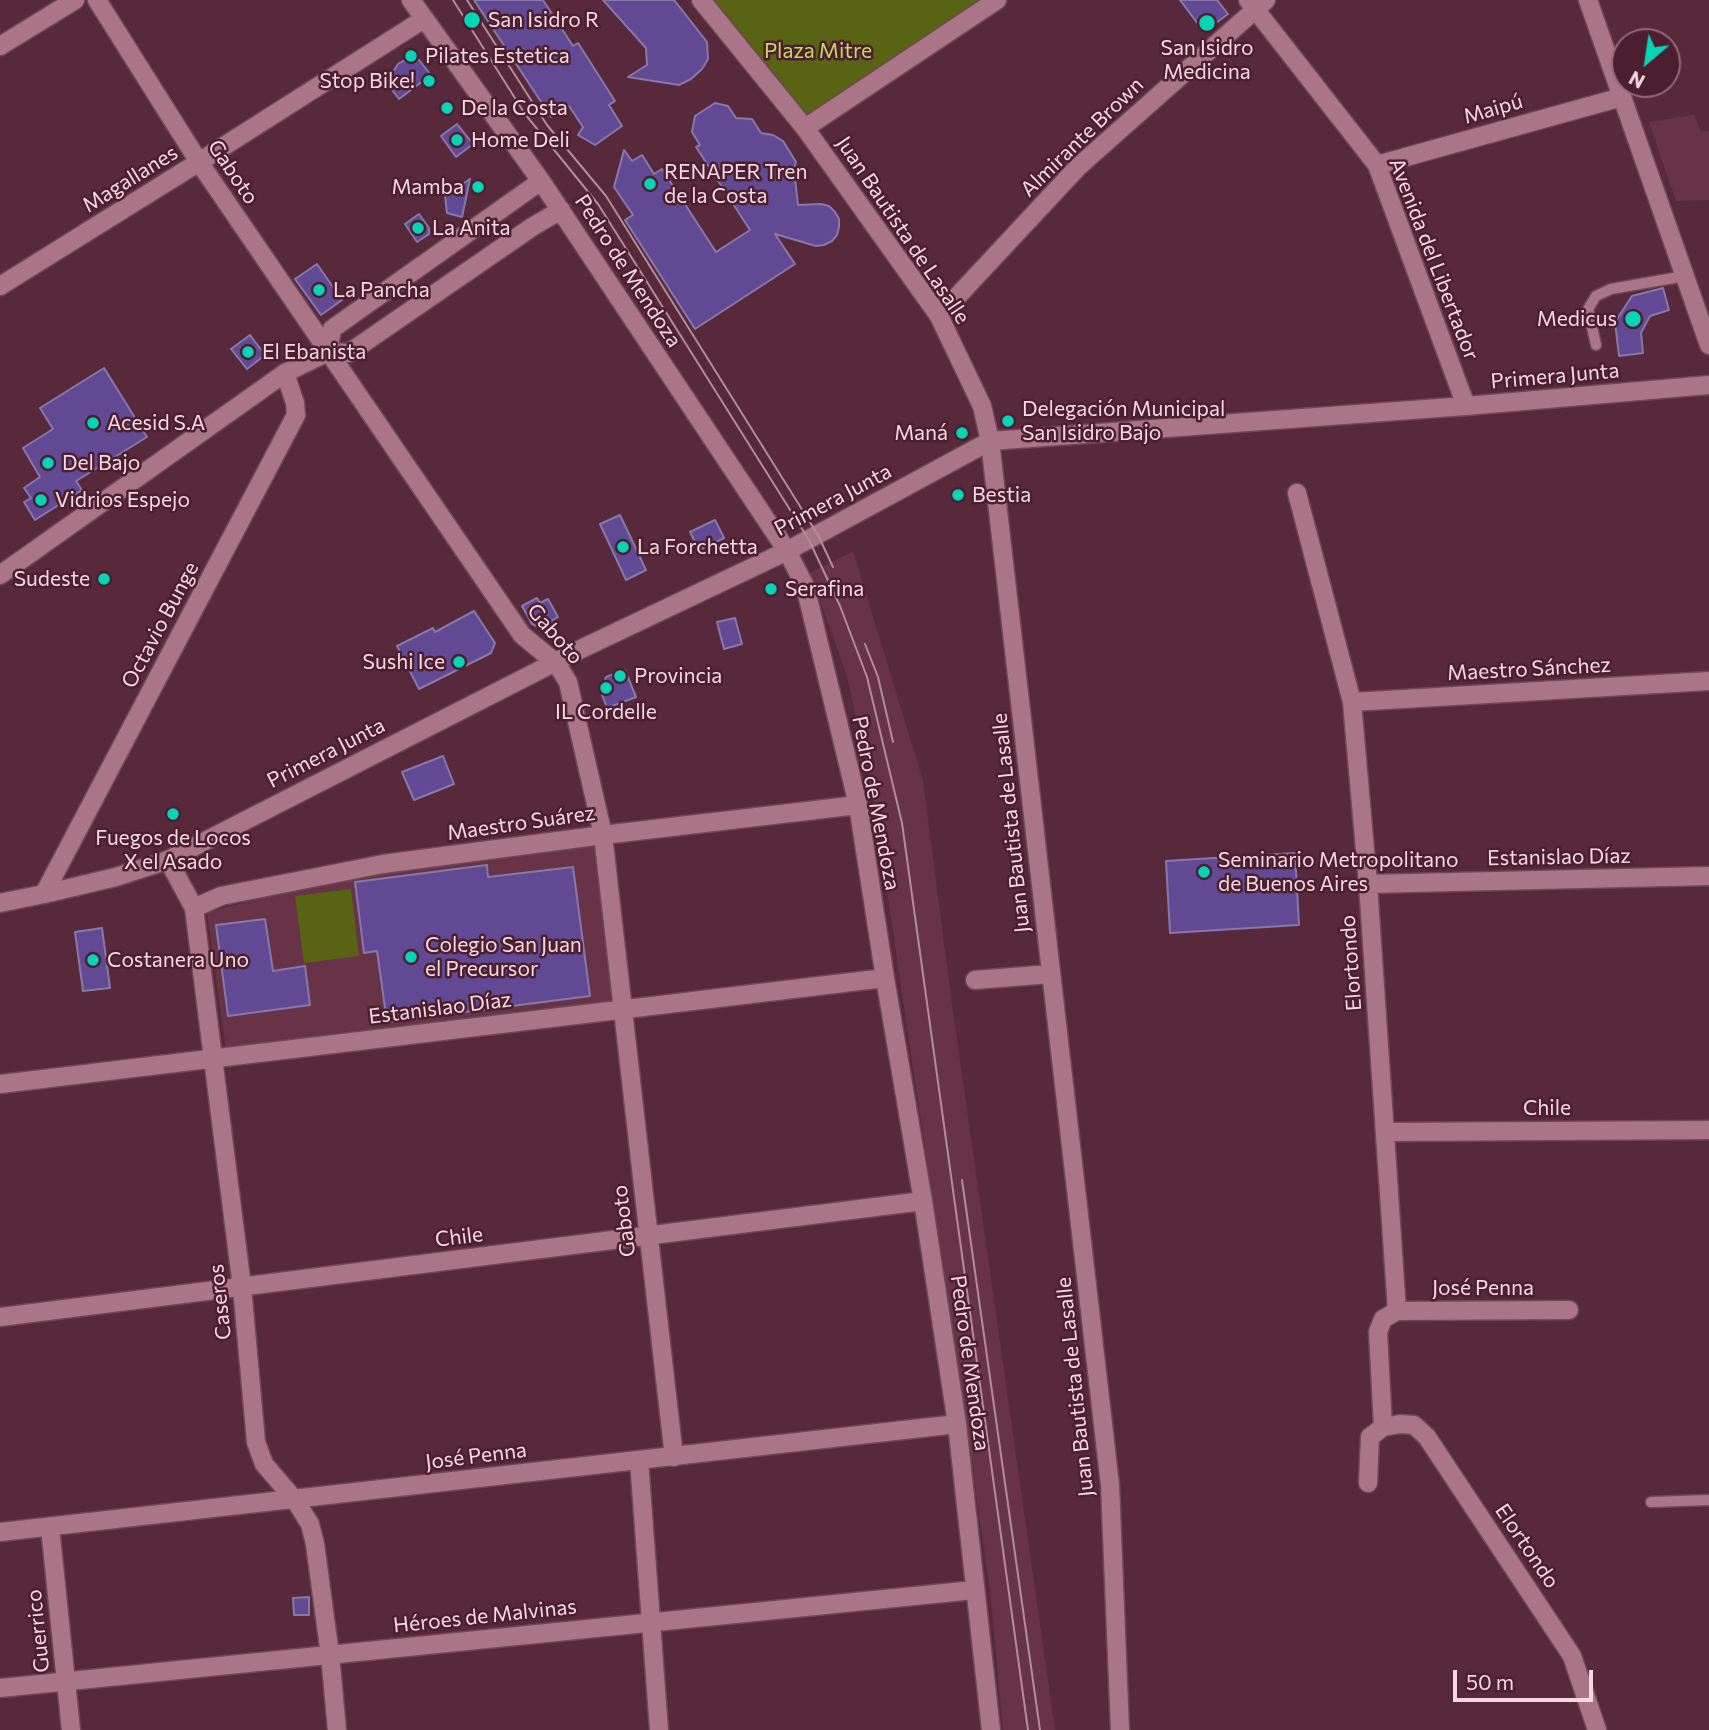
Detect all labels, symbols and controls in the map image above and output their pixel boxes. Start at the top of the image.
place label: San Isidro R [488,7,599,33]
marker: San Isidro R [462,10,482,30]
marker: San Isidro Medicina [1197,13,1217,33]
north arrow [1611,28,1681,98]
place label: San Isidro Medicina [1161,35,1253,85]
park label: Plaza Mitre [764,38,872,64]
place label: Pilates Estetica [425,43,570,69]
marker: Pilates Estetica [403,48,419,64]
text: N [1625,67,1648,94]
place label: Stop Bike! [320,68,415,94]
street label: Almirante Brown [1015,72,1149,202]
marker: Stop Bike! [421,73,437,89]
street label: Maipú [1460,89,1526,129]
place label: De la Costa [461,95,568,121]
marker: De la Costa [439,100,455,116]
place label: Home Deli [471,127,570,153]
street label: Juan Bautista de Lasalle [831,131,975,329]
marker: Home Deli [449,132,465,148]
street label: Gaboto [202,135,264,209]
street label: Magallanes [78,140,182,218]
street label: Avenida del Libertador [1384,154,1484,364]
place label: RENAPER Tren de la Costa [664,159,807,209]
place label: Mamba [391,174,464,200]
marker: RENAPER Tren de la Costa [642,176,658,192]
marker: Mamba [470,179,486,195]
street label: Pedro de Mendoza [569,190,687,352]
place label: La Anita [432,215,511,241]
marker: La Anita [410,220,426,236]
place label: La Pancha [333,277,430,303]
marker: La Pancha [311,282,327,298]
place label: Medicus [1537,306,1617,332]
marker: Medicus [1623,309,1643,329]
place label: El Ebanista [262,339,366,365]
marker: El Ebanista [240,344,256,360]
street label: Primera Junta [1490,358,1620,394]
place label: Delegación Municipal San Isidro Bajo [1022,396,1225,446]
place label: Acesid S.A [107,410,205,436]
marker: Delegación Municipal San Isidro Bajo [1000,413,1016,429]
marker: Acesid S.A [85,415,101,431]
place label: Maná [894,420,948,446]
marker: Maná [954,425,970,441]
place label: Del Bajo [62,450,140,476]
marker: Del Bajo [40,455,56,471]
street label: Primera Junta [770,459,896,541]
place label: Bestia [972,482,1031,508]
place label: Vidrios Espejo [55,487,190,513]
marker: Bestia [950,487,966,503]
marker: Vidrios Espejo [33,492,49,508]
place label: La Forchetta [637,534,758,560]
marker: La Forchetta [615,539,631,555]
street label: Octavio Bunge [116,558,204,692]
place label: Sudeste [14,566,90,592]
marker: Sudeste [96,571,112,587]
place label: Serafina [785,576,864,602]
marker: Serafina [763,581,779,597]
street label: Gaboto [522,598,588,670]
place label: Sushi Ice [363,649,445,675]
street label: Maestro Sánchez [1447,652,1611,686]
marker: Sushi Ice [451,654,467,670]
place label: Provincia [634,663,722,689]
marker: Provincia [612,668,628,684]
marker: IL Cordelle [598,680,614,696]
place label: IL Cordelle [555,699,657,725]
street label: Primera Junta [263,712,389,794]
street label: Juan Bautista de Lasalle [987,712,1035,934]
street label: Pedro de Mendoza [847,714,905,892]
street label: Maestro Suárez [445,800,597,846]
marker: Fuegos de Locos X el Asado [165,806,181,822]
place label: Fuegos de Locos X el Asado [95,825,251,875]
street label: Estanislao Díaz [1487,843,1631,871]
place label: Seminario Metropolitano de Buenos Aires [1218,847,1459,897]
marker: Seminario Metropolitano de Buenos Aires [1196,864,1212,880]
street label: Elortondo [1335,914,1367,1012]
place label: Colegio San Juan el Precursor [425,932,582,982]
place label: Costanera Uno [107,947,249,973]
marker: Colegio San Juan el Precursor [403,949,419,965]
marker: Costanera Uno [85,952,101,968]
street label: Estanislao Díaz [367,987,513,1029]
street label: Chile [1523,1095,1571,1121]
street label: Gaboto [607,1184,641,1258]
street label: Chile [434,1222,484,1252]
street label: Caseros [204,1263,236,1341]
street label: Pedro de Mendoza [945,1274,995,1452]
street label: José Penna [1432,1275,1534,1301]
street label: Juan Bautista de Lasalle [1051,1276,1099,1498]
street label: José Penna [424,1437,528,1475]
street label: Elortondo [1490,1499,1564,1593]
street label: Guerrico [21,1588,55,1674]
street label: Héroes de Malvinas [392,1594,578,1638]
scale bar [1457,1656,1597,1700]
text: 50 m [1466,1669,1514,1694]

